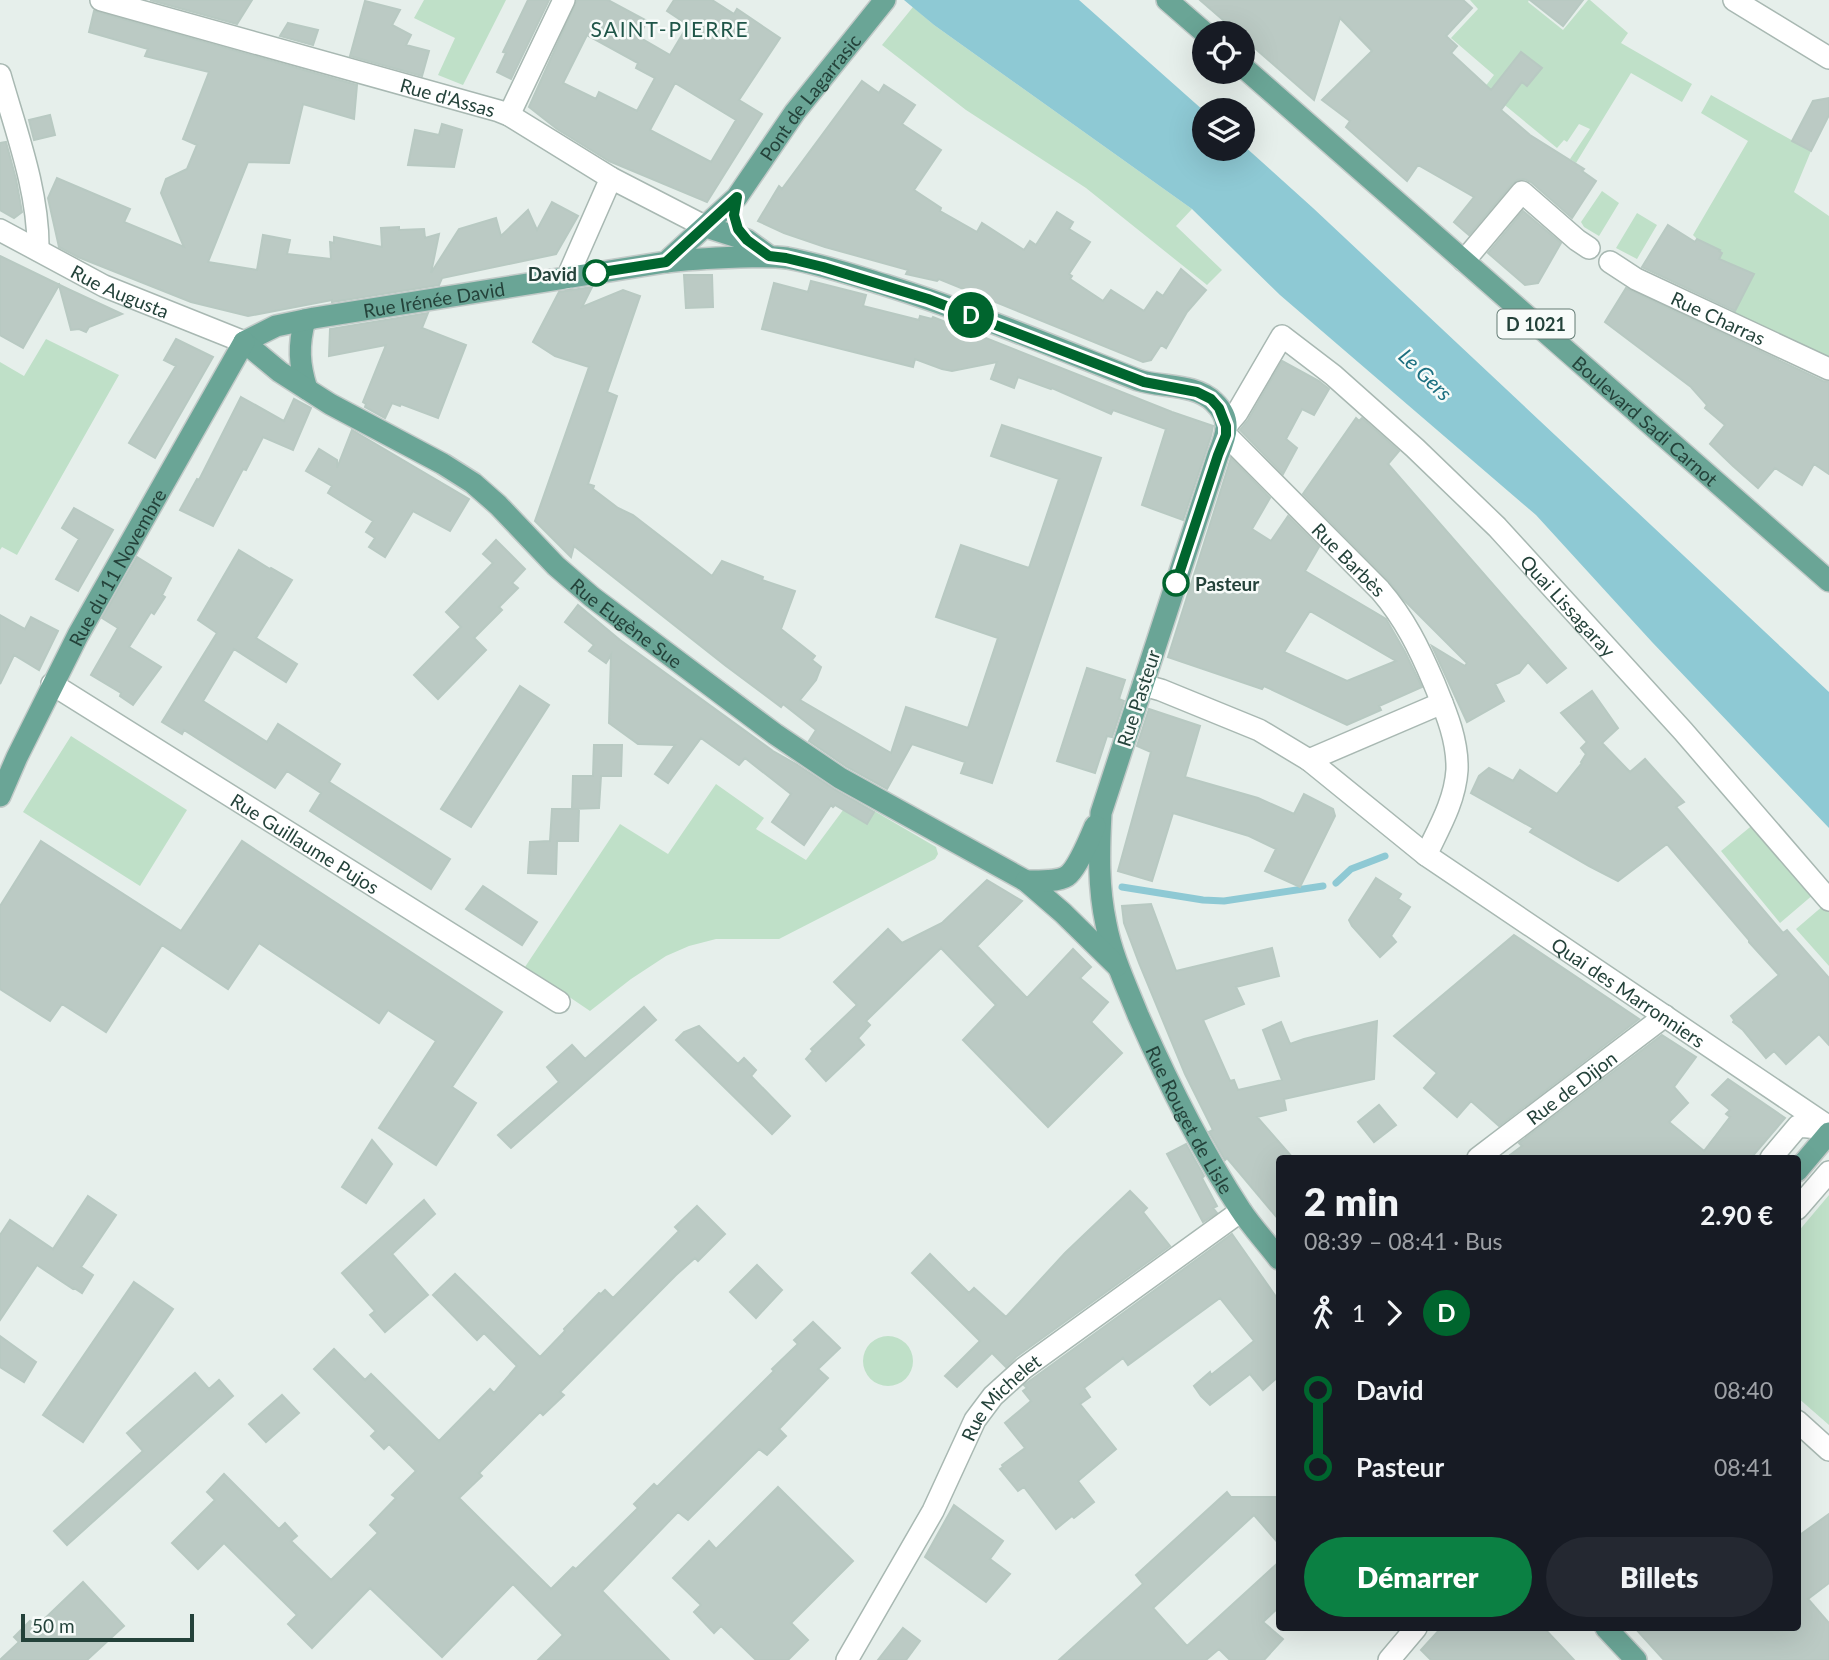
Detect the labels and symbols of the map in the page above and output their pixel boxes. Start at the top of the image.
district label: SAINT-PIERRE [590,16,750,41]
street label: Pont de Lagarrasic [754,29,865,164]
street label: Rue d'Assas [398,73,498,121]
street label: Rue Augusta [67,259,173,322]
marker: David [583,260,609,286]
place label: David [528,262,577,285]
street label: Rue Irénée David [362,276,506,322]
street label: Rue Charras [1668,286,1769,349]
line badge: D [948,292,994,338]
road number: D 1021 [1498,310,1574,338]
water label: Le Gers [1394,343,1458,405]
street label: Boulevard Sadi Carnot [1568,350,1723,490]
street label: Rue du 11 Novembre [63,484,170,650]
street label: Rue Barbès [1308,518,1391,601]
street label: Quai Lissagaray [1516,550,1621,661]
marker: Pasteur [1163,570,1189,596]
place label: Pasteur [1195,572,1260,595]
street label: Rue Eugène Sue [566,573,687,672]
street label: Rue Pasteur [1112,647,1164,749]
street label: Rue Guillaume Pujos [227,788,384,898]
street label: Quai des Marronniers [1547,932,1710,1052]
street label: Rue Rouget de Lisle [1142,1042,1239,1198]
street label: Rue de Dijon [1521,1046,1621,1129]
street label: Rue Michelet [956,1349,1045,1444]
scale bar [21,1611,194,1643]

